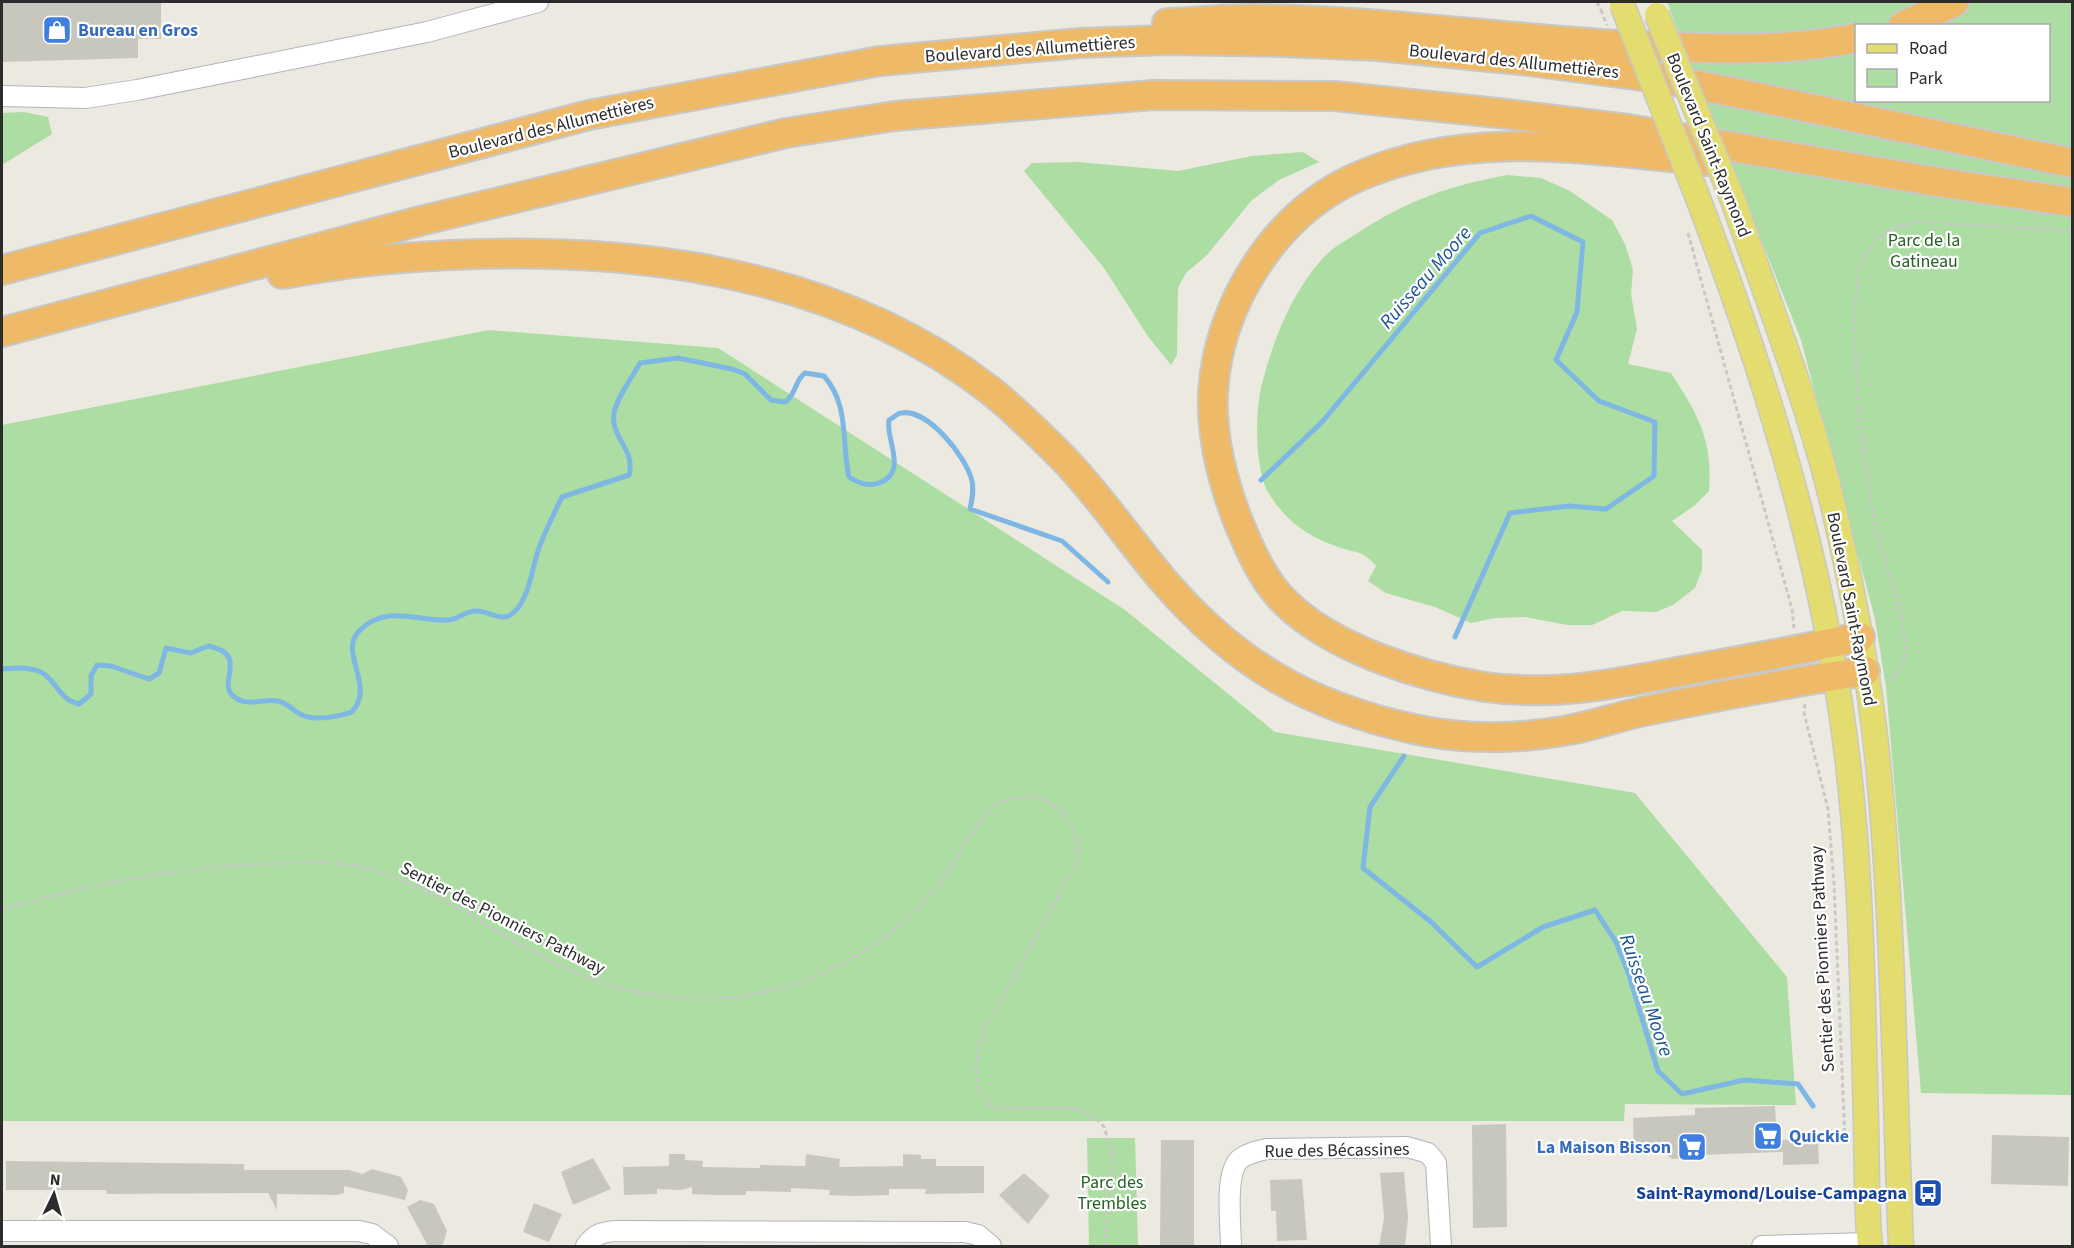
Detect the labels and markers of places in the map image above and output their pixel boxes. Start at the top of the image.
shop icon: Bureau en Gros [41,14,73,46]
place label: Bureau en Gros [78,18,198,43]
supermarket icon: Quickie [1752,1120,1784,1152]
place label: Quickie [1789,1124,1849,1149]
supermarket icon: La Maison Bisson [1676,1131,1708,1163]
place label: La Maison Bisson [1536,1135,1671,1160]
bus stop icon: Saint-Raymond/Louise-Campagna [1912,1177,1944,1209]
place label: Saint-Raymond/Louise-Campagna [1636,1181,1907,1206]

